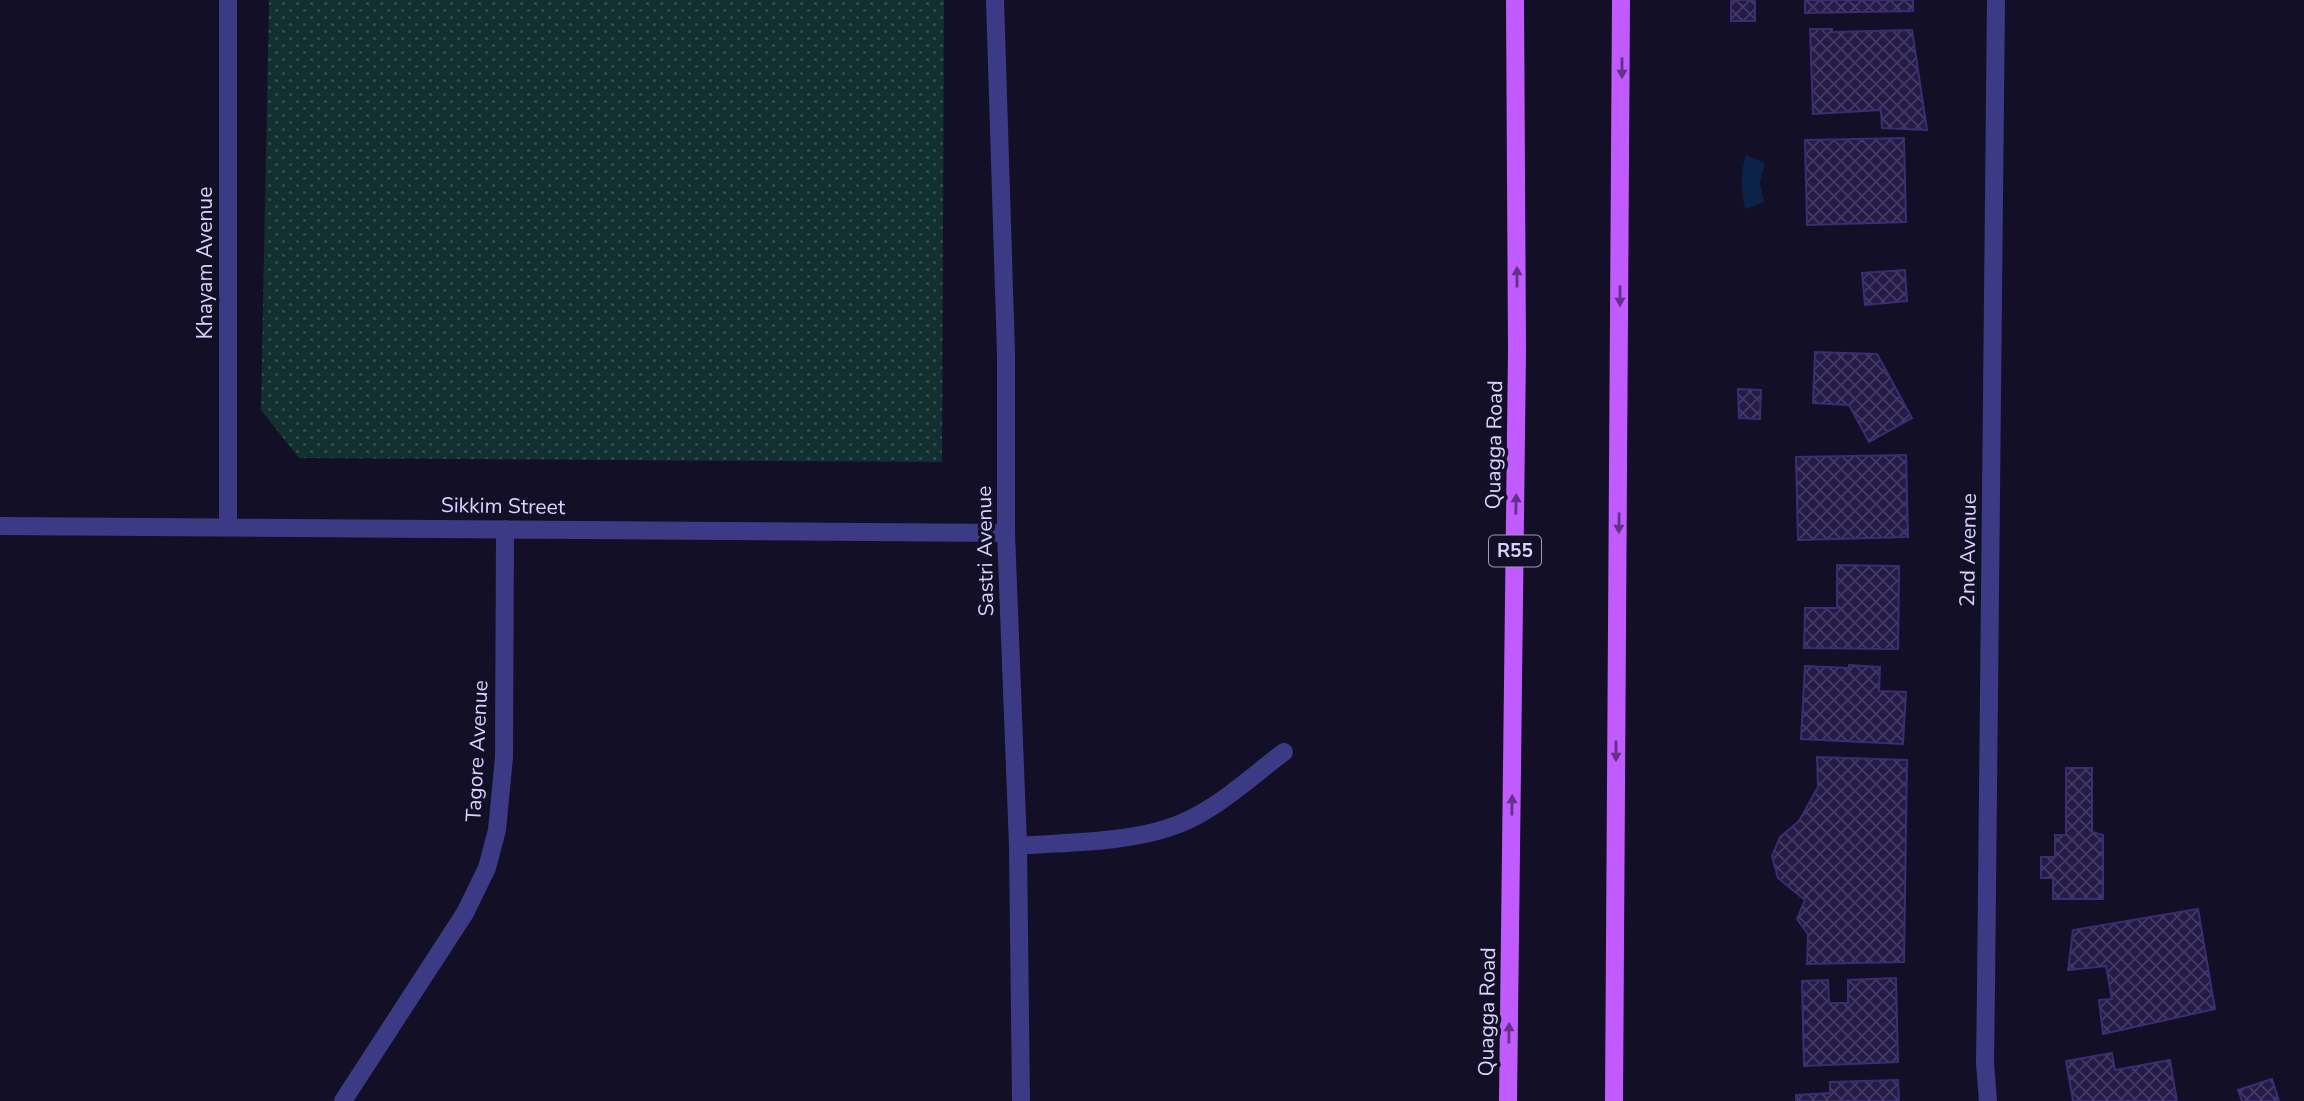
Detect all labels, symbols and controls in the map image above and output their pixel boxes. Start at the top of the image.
one-way arrow [1616,57,1628,79]
street label: Khayam Avenue [191,187,219,339]
one-way arrow [1511,266,1523,288]
one-way arrow [1614,285,1626,307]
street label: Quagga Road [1479,380,1509,510]
street label: Sastri Avenue [970,485,1000,617]
street label: Sikkim Street [441,491,566,521]
one-way arrow [1510,493,1522,515]
street label: 2nd Avenue [1953,493,1983,607]
one-way arrow [1613,512,1624,534]
road number: R55 [1489,536,1541,566]
street label: Tagore Avenue [459,680,495,822]
one-way arrow [1611,740,1622,762]
one-way arrow [1507,794,1518,816]
street label: Quagga Road [1472,947,1502,1077]
one-way arrow [1503,1022,1515,1044]

